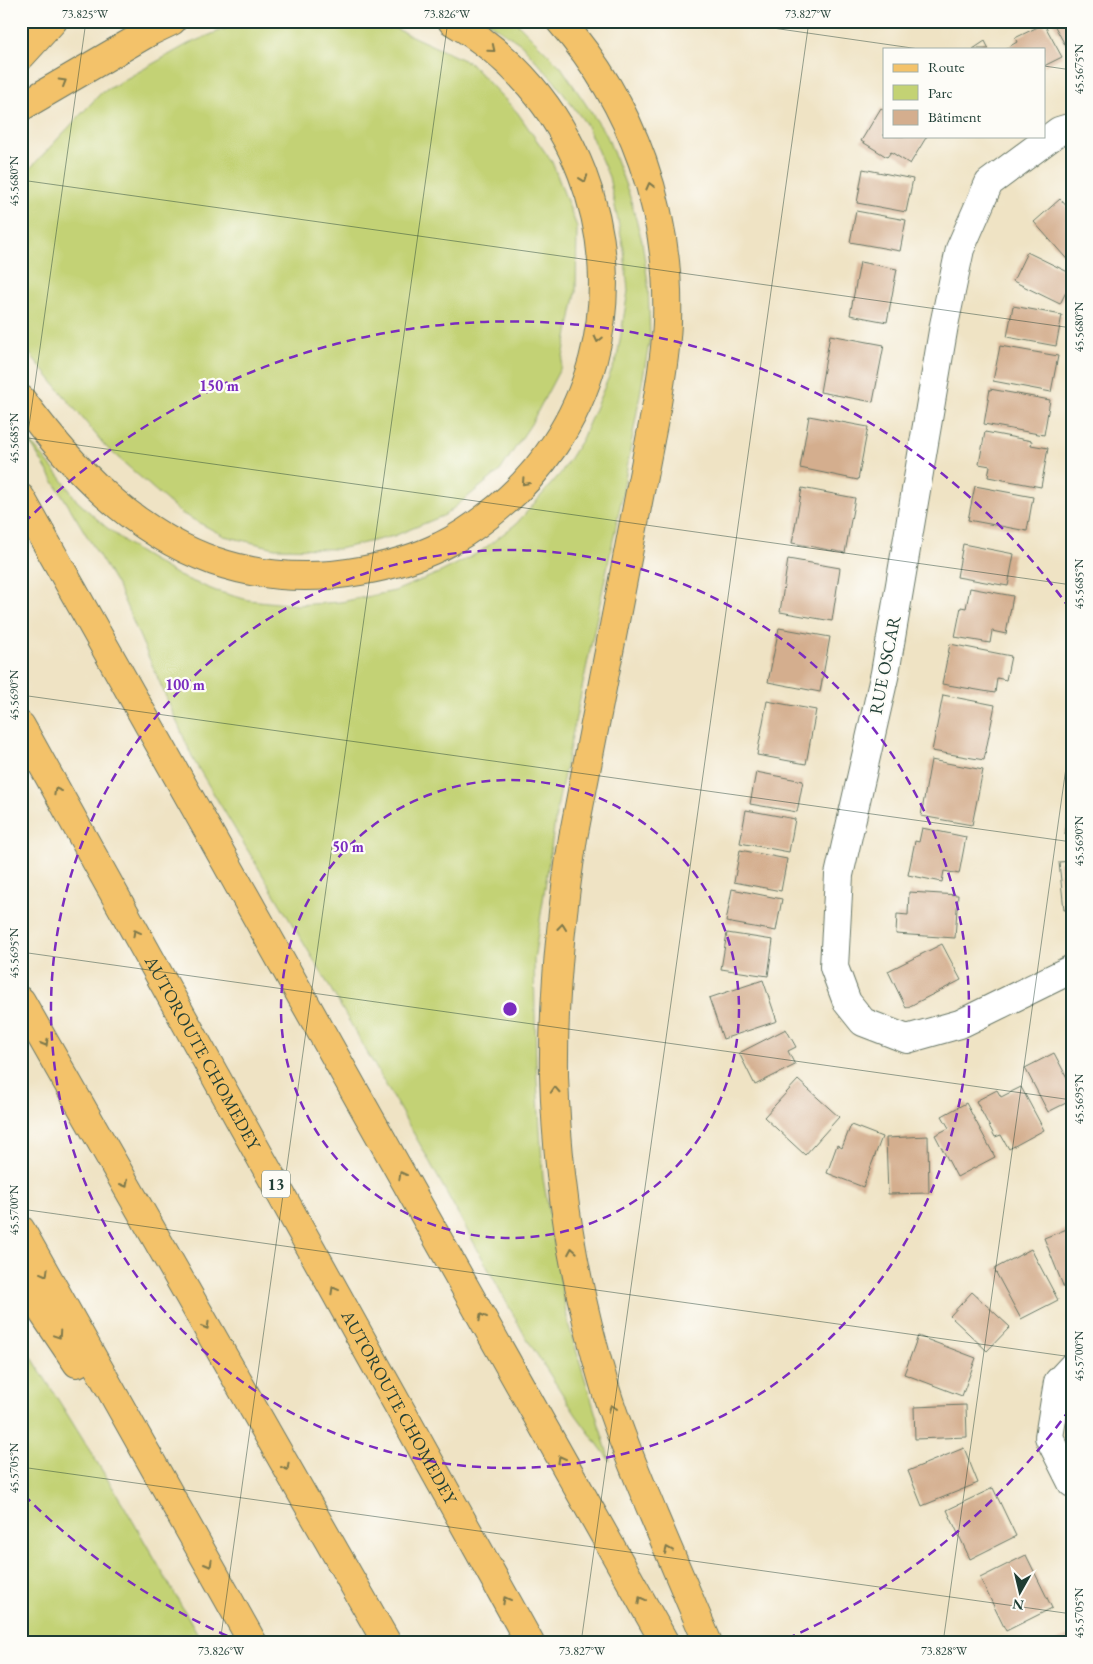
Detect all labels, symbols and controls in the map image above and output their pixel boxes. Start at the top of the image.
text: 73.825°W [62,6,109,22]
text: 73.826°W [424,6,471,22]
text: 73.827°W [785,6,832,22]
one-way arrow [486,43,495,51]
text: 45.5675°N [1071,43,1087,94]
legend [883,48,1046,138]
text: Route [928,57,965,76]
one-way arrow [58,79,67,89]
text: Parc [928,83,953,102]
text: Bâtiment [928,107,982,126]
text: 45.5680°N [6,155,22,206]
one-way arrow [578,175,588,183]
one-way arrow [645,181,656,190]
text: 45.5680°N [1071,301,1087,352]
one-way arrow [593,335,604,344]
text: 150 m [199,376,239,395]
text: 45.5685°N [6,412,22,463]
one-way arrow [522,477,531,486]
text: 45.5685°N [1071,558,1087,609]
street label: RUE OSCAR [864,613,905,716]
text: 45.5690°N [6,669,22,720]
text: 100 m [165,675,205,694]
one-way arrow [54,788,64,797]
text: 45.5690°N [1071,815,1087,866]
text: 50 m [332,837,364,856]
one-way arrow [556,923,567,931]
text: 45.5695°N [6,927,22,978]
one-way arrow [133,930,143,939]
street label: AUTOROUTE CHOMEDEY [139,951,267,1155]
centre of rings [501,1000,519,1018]
one-way arrow [39,1038,49,1047]
text: 45.5695°N [1071,1073,1087,1124]
one-way arrow [550,1085,561,1093]
road number: 13 [262,1170,290,1198]
one-way arrow [398,1172,408,1181]
one-way arrow [119,1179,129,1188]
text: 45.5700°N [6,1184,22,1235]
one-way arrow [568,1247,578,1255]
one-way arrow [39,1267,49,1276]
one-way arrow [330,1286,340,1295]
street label: AUTOROUTE CHOMEDEY [336,1305,463,1509]
one-way arrow [478,1313,488,1322]
one-way arrow [199,1320,209,1329]
one-way arrow [52,1329,61,1339]
text: 45.5700°N [1071,1330,1087,1381]
one-way arrow [608,1405,618,1413]
text: 45.5705°N [6,1442,22,1493]
one-way arrow [558,1455,568,1464]
one-way arrow [280,1461,290,1470]
one-way arrow [664,1546,675,1555]
one-way arrow [202,1559,212,1568]
north arrow [996,1566,1046,1616]
text: 45.5705°N [1071,1587,1087,1638]
text: N [1011,1595,1025,1615]
one-way arrow [503,1596,513,1605]
one-way arrow [637,1597,647,1606]
text: 73.826°W [198,1643,245,1659]
text: 73.827°W [559,1643,606,1659]
text: 73.828°W [921,1643,968,1659]

